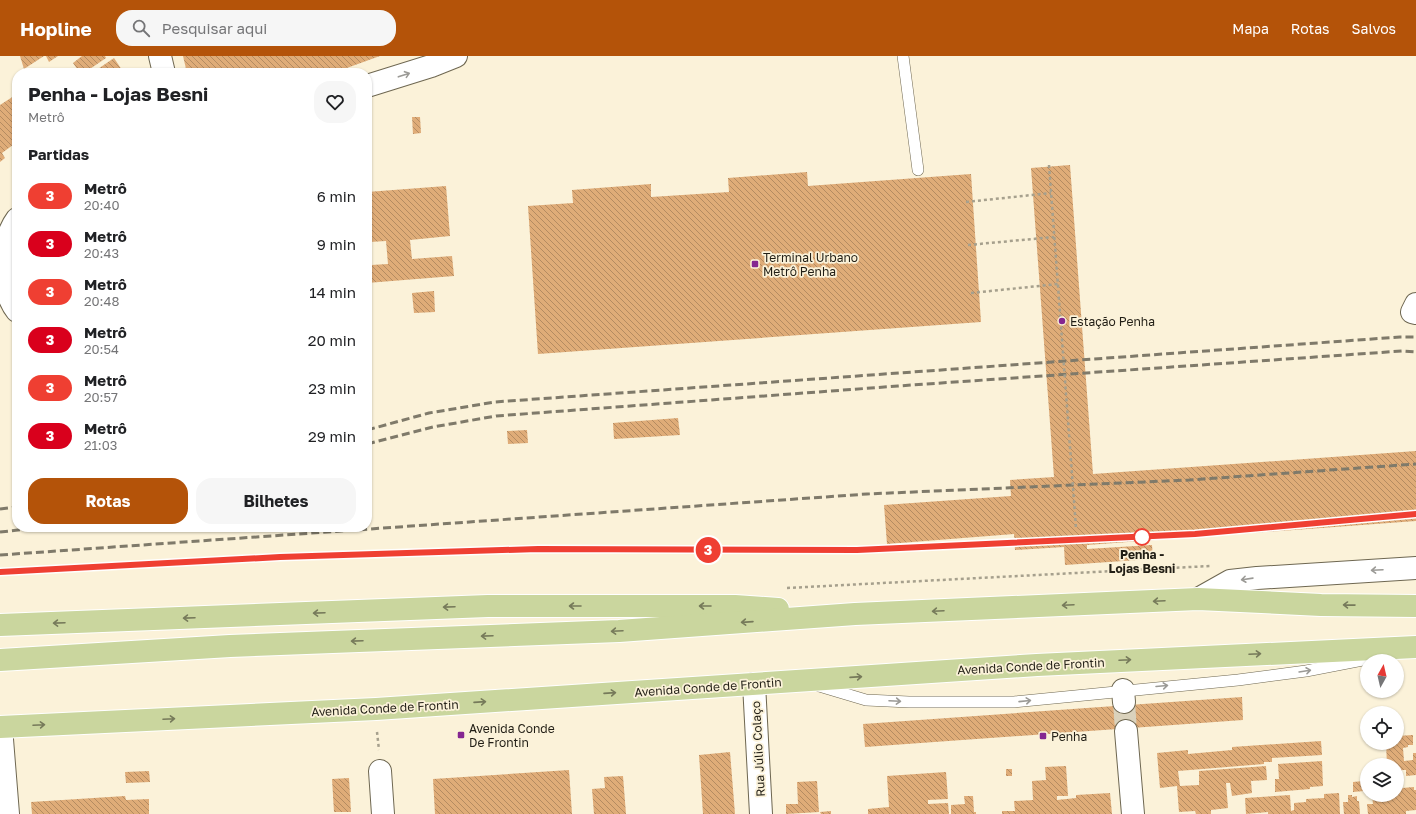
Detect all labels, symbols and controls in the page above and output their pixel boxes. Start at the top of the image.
search box [116,10,396,46]
text: Hopline [20,17,92,40]
icon: search [130,17,152,39]
text: Pesquisar aqui [162,19,267,37]
text: Mapa [1232,20,1269,37]
text: Rotas [1291,20,1330,37]
text: Salvos [1352,20,1396,37]
one-way arrow [398,70,410,78]
button: heart [314,81,356,123]
text: Penha - Lojas Besni [28,82,208,105]
text: Metrô [28,109,65,125]
text: Partidas [28,145,89,163]
text: Metrô [84,179,127,197]
text: 3 [46,187,54,204]
text: 6 min [317,187,356,205]
text: 20:40 [84,197,120,213]
text: Metrô [84,227,127,245]
text: 3 [46,235,54,252]
text: 9 min [317,235,356,253]
text: 20:43 [84,245,119,261]
place label: Terminal Urbano Metrô Penha [763,250,858,279]
marker: Terminal Urbano Metrô Penha [750,259,760,269]
text: Metrô [84,275,127,293]
text: 3 [46,283,54,300]
text: 14 min [309,283,356,301]
text: 20:48 [84,293,119,309]
place label: Estação Penha [1070,314,1155,329]
marker: Estação Penha [1057,316,1067,326]
text: Metrô [84,323,127,341]
text: 3 [46,331,54,348]
text: 20 min [308,331,356,349]
text: 20:54 [84,341,119,357]
text: Metrô [84,371,127,389]
text: 3 [46,379,54,396]
text: 23 min [308,379,356,397]
text: 20:57 [84,389,118,405]
text: Metrô [84,419,127,437]
text: 3 [46,427,54,444]
text: 29 min [308,427,356,445]
text: 21:03 [84,437,117,453]
button: Rotas [28,478,188,524]
button: Bilhetes [196,478,356,524]
marker: Penha - Lojas Besni [1133,528,1151,546]
line badge: 3 [695,537,721,563]
text: 3 [704,541,712,558]
place label: Penha - Lojas Besni [1109,547,1175,576]
one-way arrow [1371,567,1384,574]
one-way arrow [1241,575,1254,583]
one-way arrow [1153,597,1166,605]
one-way arrow [1062,601,1075,609]
one-way arrow [569,602,582,610]
one-way arrow [699,602,712,610]
one-way arrow [1343,602,1356,609]
one-way arrow [443,604,456,611]
one-way arrow [932,607,945,614]
one-way arrow [313,609,326,616]
one-way arrow [183,614,196,622]
one-way arrow [53,619,66,627]
one-way arrow [741,619,754,626]
one-way arrow [611,628,624,635]
one-way arrow [481,633,494,640]
one-way arrow [351,638,364,645]
one-way arrow [1248,651,1261,658]
north arrow [1360,654,1404,698]
map controls [1360,654,1404,802]
street label: Avenida Conde de Frontin [957,655,1105,677]
one-way arrow [1118,657,1131,664]
one-way arrow [1299,667,1312,675]
street label: Avenida Conde de Frontin [634,674,782,700]
one-way arrow [849,674,862,681]
one-way arrow [1155,683,1168,690]
one-way arrow [603,690,616,697]
street label: Avenida Conde de Frontin [311,697,459,719]
one-way arrow [888,697,901,705]
one-way arrow [1018,697,1031,704]
one-way arrow [473,699,486,706]
street label: Rua Júlio Colaço [748,701,768,797]
button: locate [1360,706,1404,750]
one-way arrow [162,715,175,723]
one-way arrow [32,721,45,729]
place label: Avenida Conde De Frontin [469,721,555,750]
place label: Penha [1051,729,1087,744]
marker: Avenida Conde De Frontin [456,730,466,740]
marker: Penha [1038,731,1048,741]
button: layers [1360,758,1404,802]

